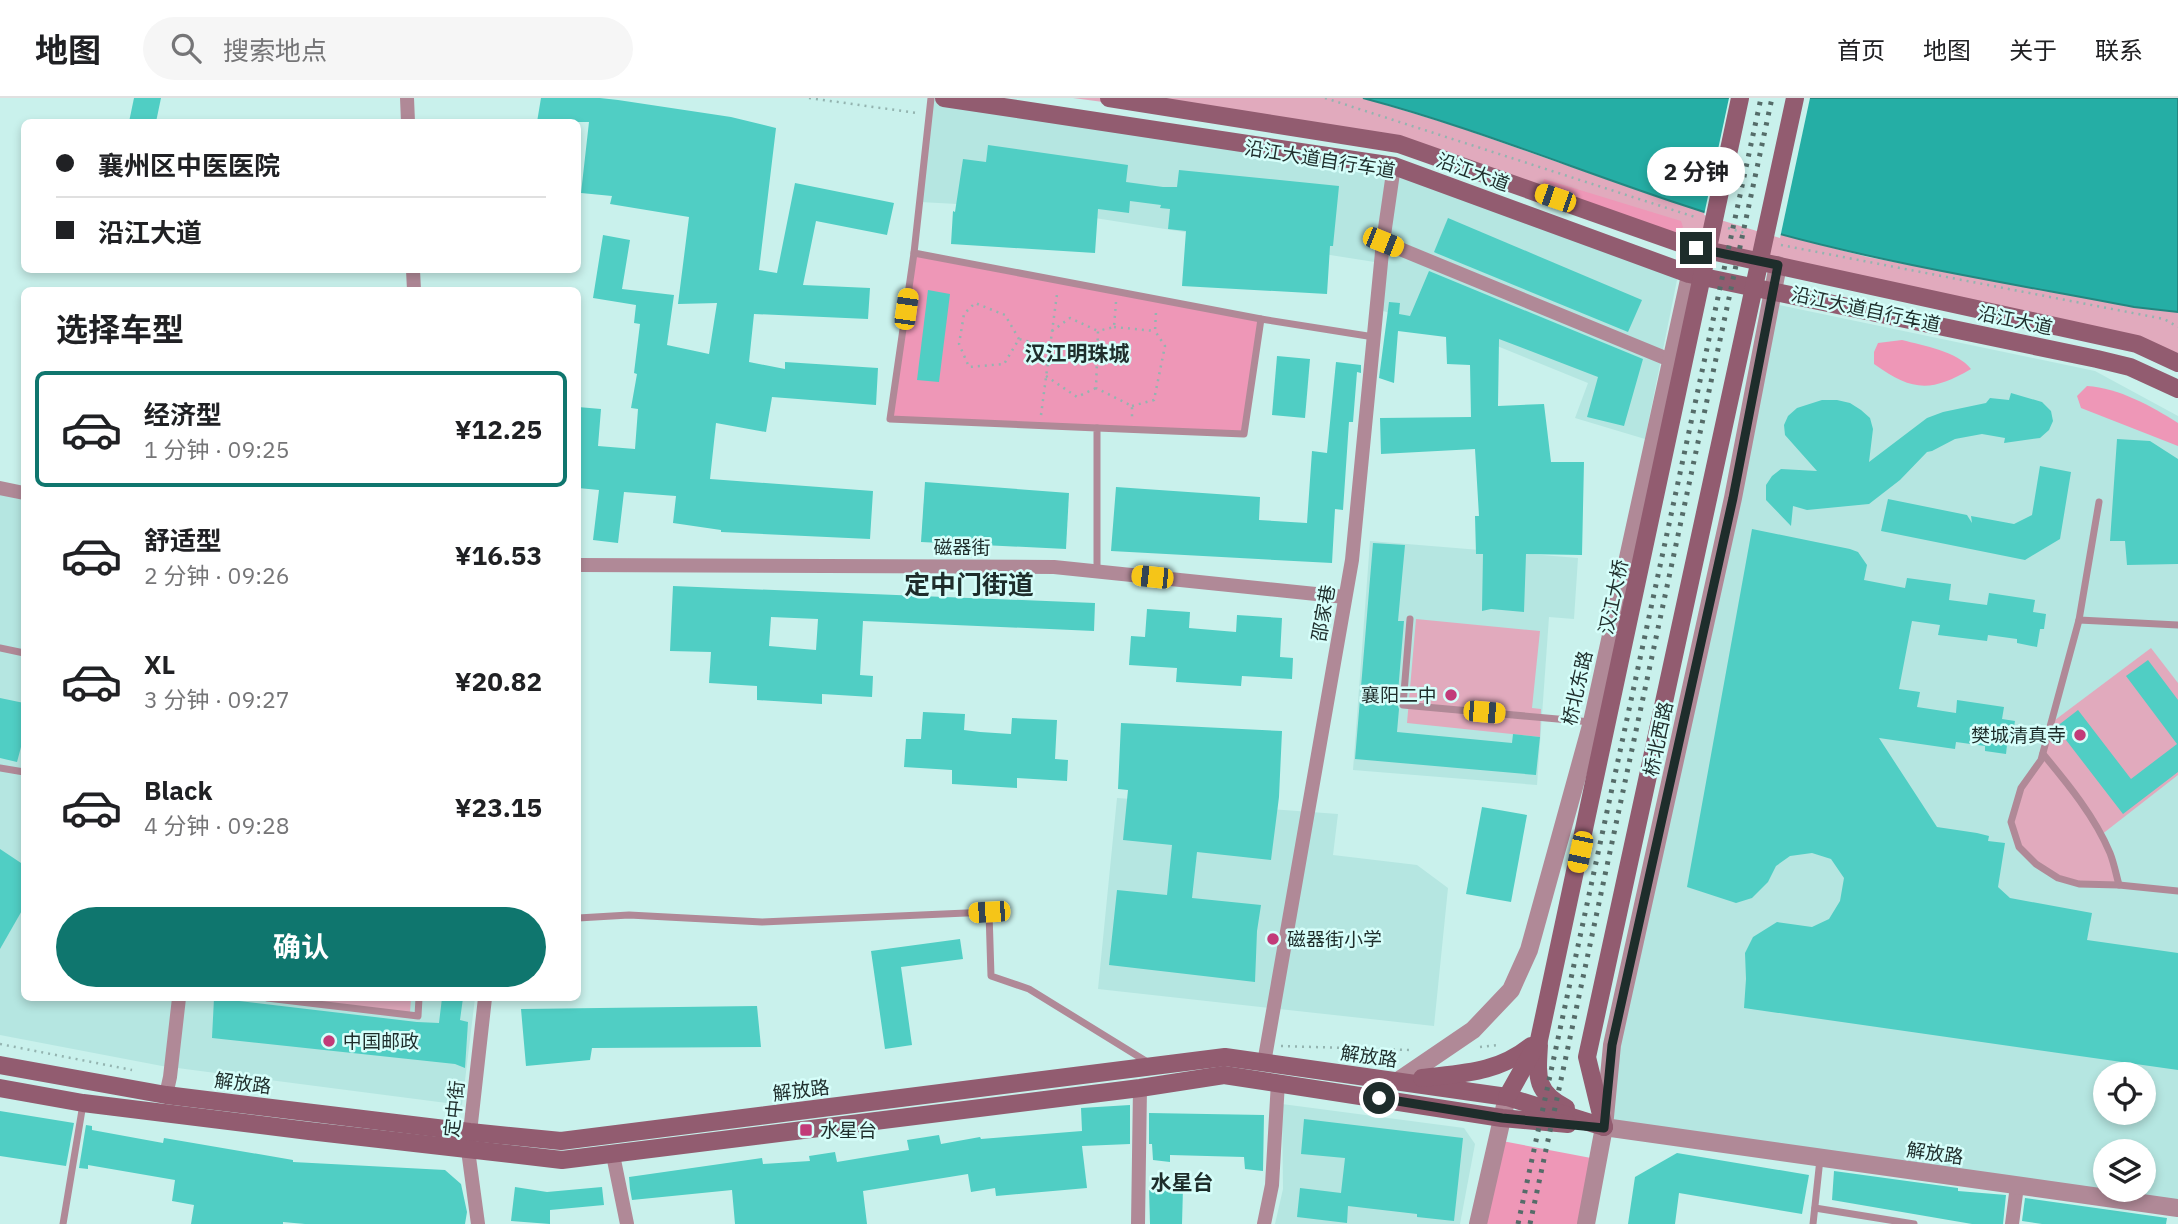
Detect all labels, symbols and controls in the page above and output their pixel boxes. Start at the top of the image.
search box [143,17,633,80]
text: 地图 [35,28,101,71]
icon: search [167,29,205,67]
text: 搜索地点 [223,33,327,67]
text: 首页 [1837,34,1885,66]
text: 地图 [1923,34,1971,66]
text: 关于 [2009,34,2057,66]
text: 联系 [2095,34,2143,66]
street label: 沿江大道自行车道 [1243,135,1397,183]
callout: 2 分钟 [1647,146,1745,195]
text: 襄州区中医医院 [98,148,280,182]
street label: 沿江大道 [1433,148,1513,196]
text: 2 分钟 [1663,156,1729,186]
car [1532,181,1579,215]
text: 沿江大道 [98,215,202,249]
car [1360,224,1407,260]
route end [1680,232,1712,264]
street label: 沿江大道自行车道 [1789,281,1943,337]
car [893,287,920,331]
street label: 沿江大道 [1975,300,2055,340]
text: 选择车型 [56,308,184,350]
district label: 汉江明珠城 [1025,339,1130,367]
text: 经济型 [144,397,222,431]
icon: car [60,398,123,461]
text: ¥12.25 [455,412,542,446]
text: 1 分钟 · 09:25 [144,434,290,464]
text: 舒适型 [144,523,222,557]
icon: car [60,524,123,587]
street label: 磁器街 [933,535,991,559]
text: ¥16.53 [455,538,542,572]
street label: 汉江大桥 [1593,557,1633,637]
text: 2 分钟 · 09:26 [144,560,290,590]
car [1131,564,1174,590]
district label: 定中门街道 [904,567,1034,601]
street label: 邵家巷 [1306,583,1340,643]
text: XL [144,647,175,681]
street label: 桥北东路 [1557,648,1597,728]
icon: car [60,650,123,713]
text: ¥20.82 [455,664,542,698]
place label: 襄阳二中 [1361,683,1437,707]
text: 3 分钟 · 09:27 [144,684,290,714]
marker: 襄阳二中 [1443,687,1459,703]
street label: 桥北西路 [1638,699,1678,779]
car [1463,700,1506,724]
place label: 樊城清真寺 [1971,723,2066,747]
marker: 樊城清真寺 [2072,727,2088,743]
text: Black [144,773,212,807]
icon: car [60,776,123,839]
text: ¥23.15 [455,790,542,824]
text: 4 分钟 · 09:28 [144,810,290,840]
car [1566,829,1595,875]
car [968,900,1011,924]
button: 确认 [56,907,546,987]
place label: 磁器街小学 [1287,927,1382,951]
marker: 磁器街小学 [1265,931,1281,947]
place label: 中国邮政 [343,1029,419,1053]
marker: 中国邮政 [321,1033,337,1049]
street label: 解放路 [1339,1040,1399,1072]
map controls [2093,1062,2156,1202]
button: locate [2093,1062,2156,1125]
street label: 解放路 [213,1068,273,1098]
street label: 解放路 [771,1075,831,1105]
street label: 定中街 [439,1079,469,1139]
route start [1363,1082,1395,1114]
place label: 水星台 [820,1118,877,1142]
marker: 水星台 [798,1122,814,1138]
street label: 解放路 [1905,1137,1965,1169]
button: layers [2093,1139,2156,1202]
district label: 水星台 [1151,1168,1214,1196]

